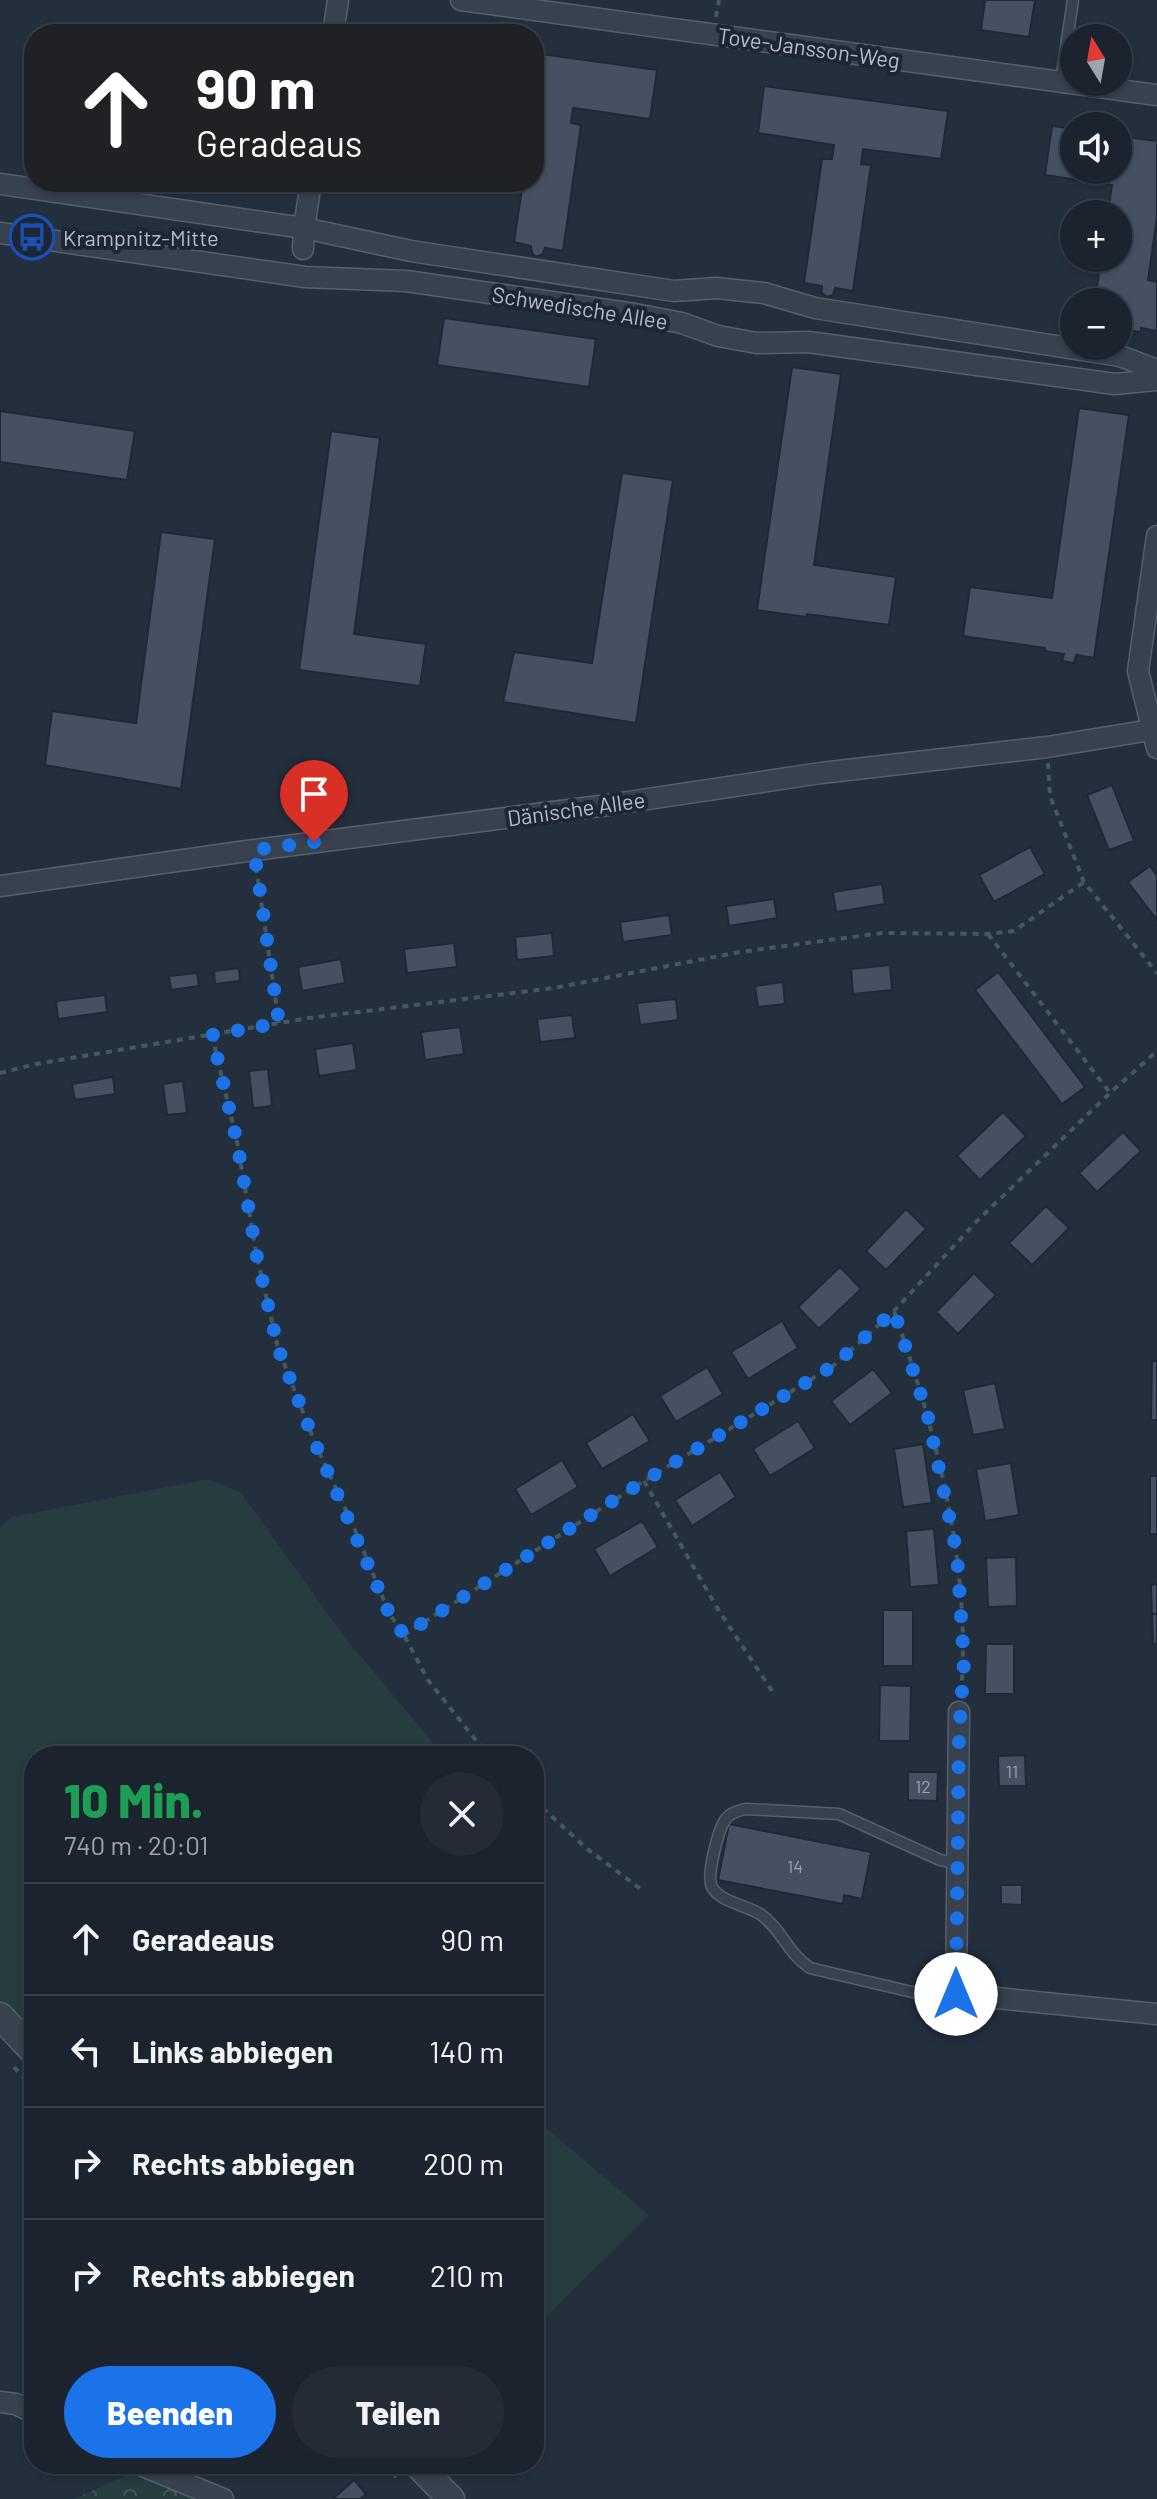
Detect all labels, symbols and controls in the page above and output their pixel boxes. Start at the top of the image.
street label: Tove-Jansson-Weg [716,21,902,73]
north arrow [1060,24,1132,96]
map controls [1060,24,1132,360]
text: 90 m [196,53,316,120]
icon: ahead [64,56,168,160]
button: sound [1060,112,1132,184]
text: Geradeaus [196,121,362,164]
button: + [1060,200,1132,272]
bus stop icon: Krampnitz-Mitte [8,213,56,261]
place label: Krampnitz-Mitte [63,224,219,250]
street label: Schwedische Allee [490,280,670,334]
button: − [1060,288,1132,360]
pin [280,760,348,842]
icon: arrive [292,772,336,816]
street label: Dänische Allee [505,785,647,831]
house number: 11 [1006,1760,1018,1782]
text: 10 Min. [64,1770,204,1828]
button: close [420,1772,504,1856]
house number: 12 [915,1775,931,1797]
text: 740 m · 20:01 [64,1829,208,1860]
house number: 14 [787,1855,803,1877]
icon: ahead [64,1917,108,1961]
text: Geradeaus [132,1921,274,1957]
text: 90 m [441,1921,504,1957]
position arrow [914,1952,998,2036]
icon: left [64,2029,108,2073]
text: Links abbiegen [132,2033,333,2069]
text: 140 m [429,2033,504,2069]
icon: right [64,2141,108,2185]
text: Rechts abbiegen [132,2145,355,2181]
text: 200 m [423,2145,504,2181]
icon: right [64,2253,108,2297]
text: Rechts abbiegen [132,2257,355,2293]
text: 210 m [430,2257,504,2293]
button: Beenden [64,2366,276,2458]
button: Teilen [292,2366,504,2458]

